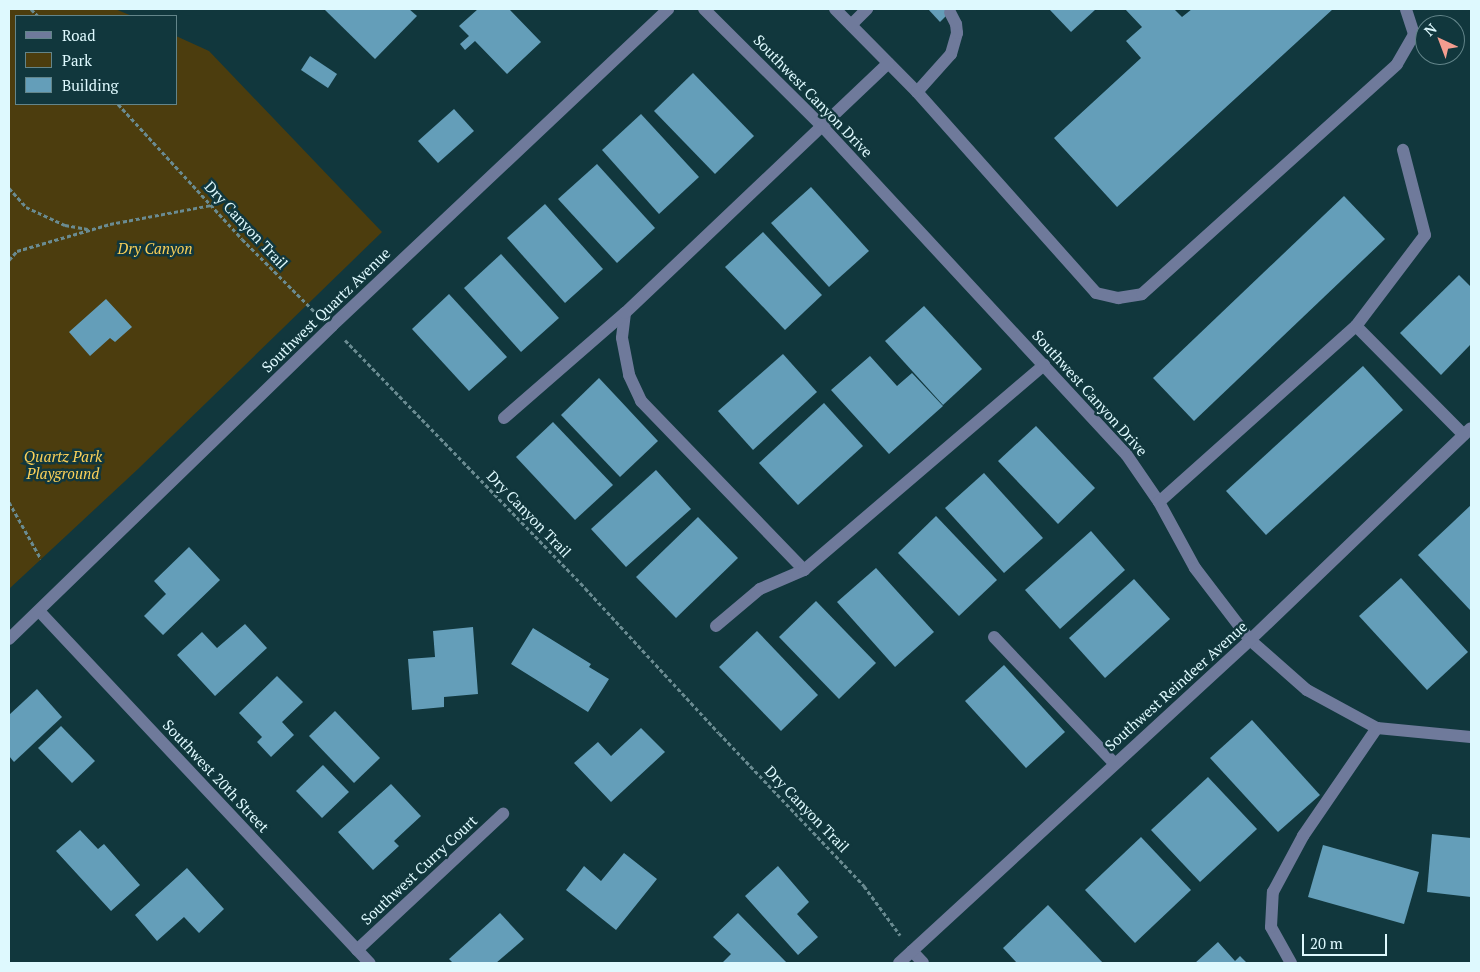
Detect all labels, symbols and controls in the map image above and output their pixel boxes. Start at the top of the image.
legend [15,15,178,105]
north arrow [1415,15,1465,65]
text: N [1420,19,1440,40]
text: Road [62,25,95,45]
street label: Southwest Canyon Drive [750,31,876,161]
text: Park [62,50,92,70]
text: Building [62,75,119,95]
street label: Dry Canyon Trail [201,177,291,273]
park label: Dry Canyon [117,240,193,258]
street label: Southwest Quartz Avenue [258,244,394,376]
street label: Southwest Canyon Drive [1029,326,1151,460]
park label: Quartz Park Playground [24,447,102,482]
street label: Dry Canyon Trail [483,467,575,561]
street label: Southwest Reindeer Avenue [1101,617,1251,755]
street label: Southwest 20th Street [159,716,273,836]
street label: Dry Canyon Trail [761,762,853,856]
street label: Southwest Curry Court [357,812,481,928]
scale bar [1305,924,1390,956]
text: 20 m [1310,933,1343,953]

